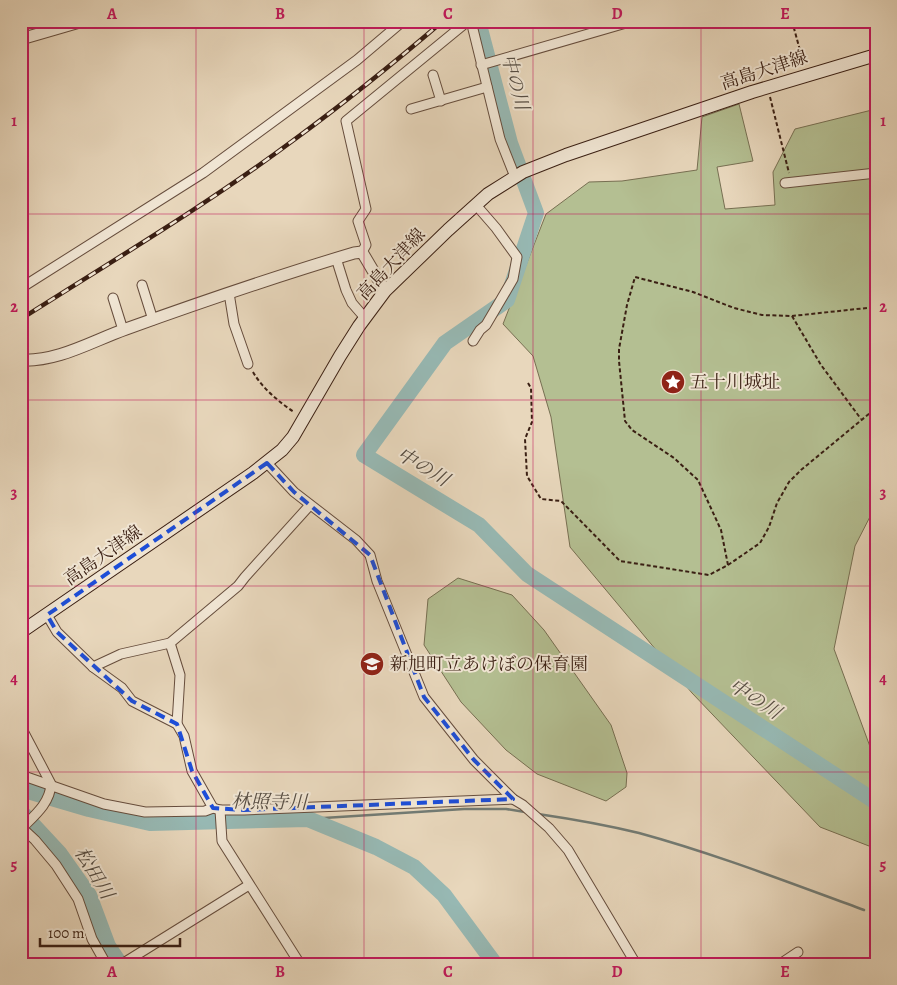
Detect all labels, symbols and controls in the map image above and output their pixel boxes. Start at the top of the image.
text: A [106,3,118,25]
text: B [275,3,285,25]
text: C [443,3,453,25]
text: D [611,3,623,25]
text: E [780,3,790,25]
street label: 高島大津線 [717,45,811,95]
water label: 中の川 [495,51,535,115]
text: 1 [11,110,17,132]
text: 1 [880,110,886,132]
street label: 高島大津線 [352,223,430,305]
text: 2 [10,296,18,318]
text: 2 [879,296,887,318]
place icon: 五十川城址 [660,369,686,395]
place label: 五十川城址 [690,370,780,394]
water label: 中の川 [392,441,456,494]
text: 3 [11,482,18,504]
text: 3 [880,482,887,504]
street label: 高島大津線 [59,519,147,591]
school or university icon: 新旭町立あけぼの保育園 [359,651,385,677]
place label: 新旭町立あけぼの保育園 [390,652,588,676]
text: 4 [10,668,18,690]
text: 4 [879,668,887,690]
water label: 中の川 [724,673,788,727]
water label: 林照寺川 [231,788,309,816]
water label: 松田川 [68,842,121,906]
text: 5 [11,854,18,876]
text: 5 [880,854,887,876]
scale bar [40,915,180,947]
text: 100 m [48,923,85,943]
text: A [106,961,118,983]
text: B [275,961,285,983]
text: C [443,961,453,983]
text: D [611,961,623,983]
text: E [780,961,790,983]

